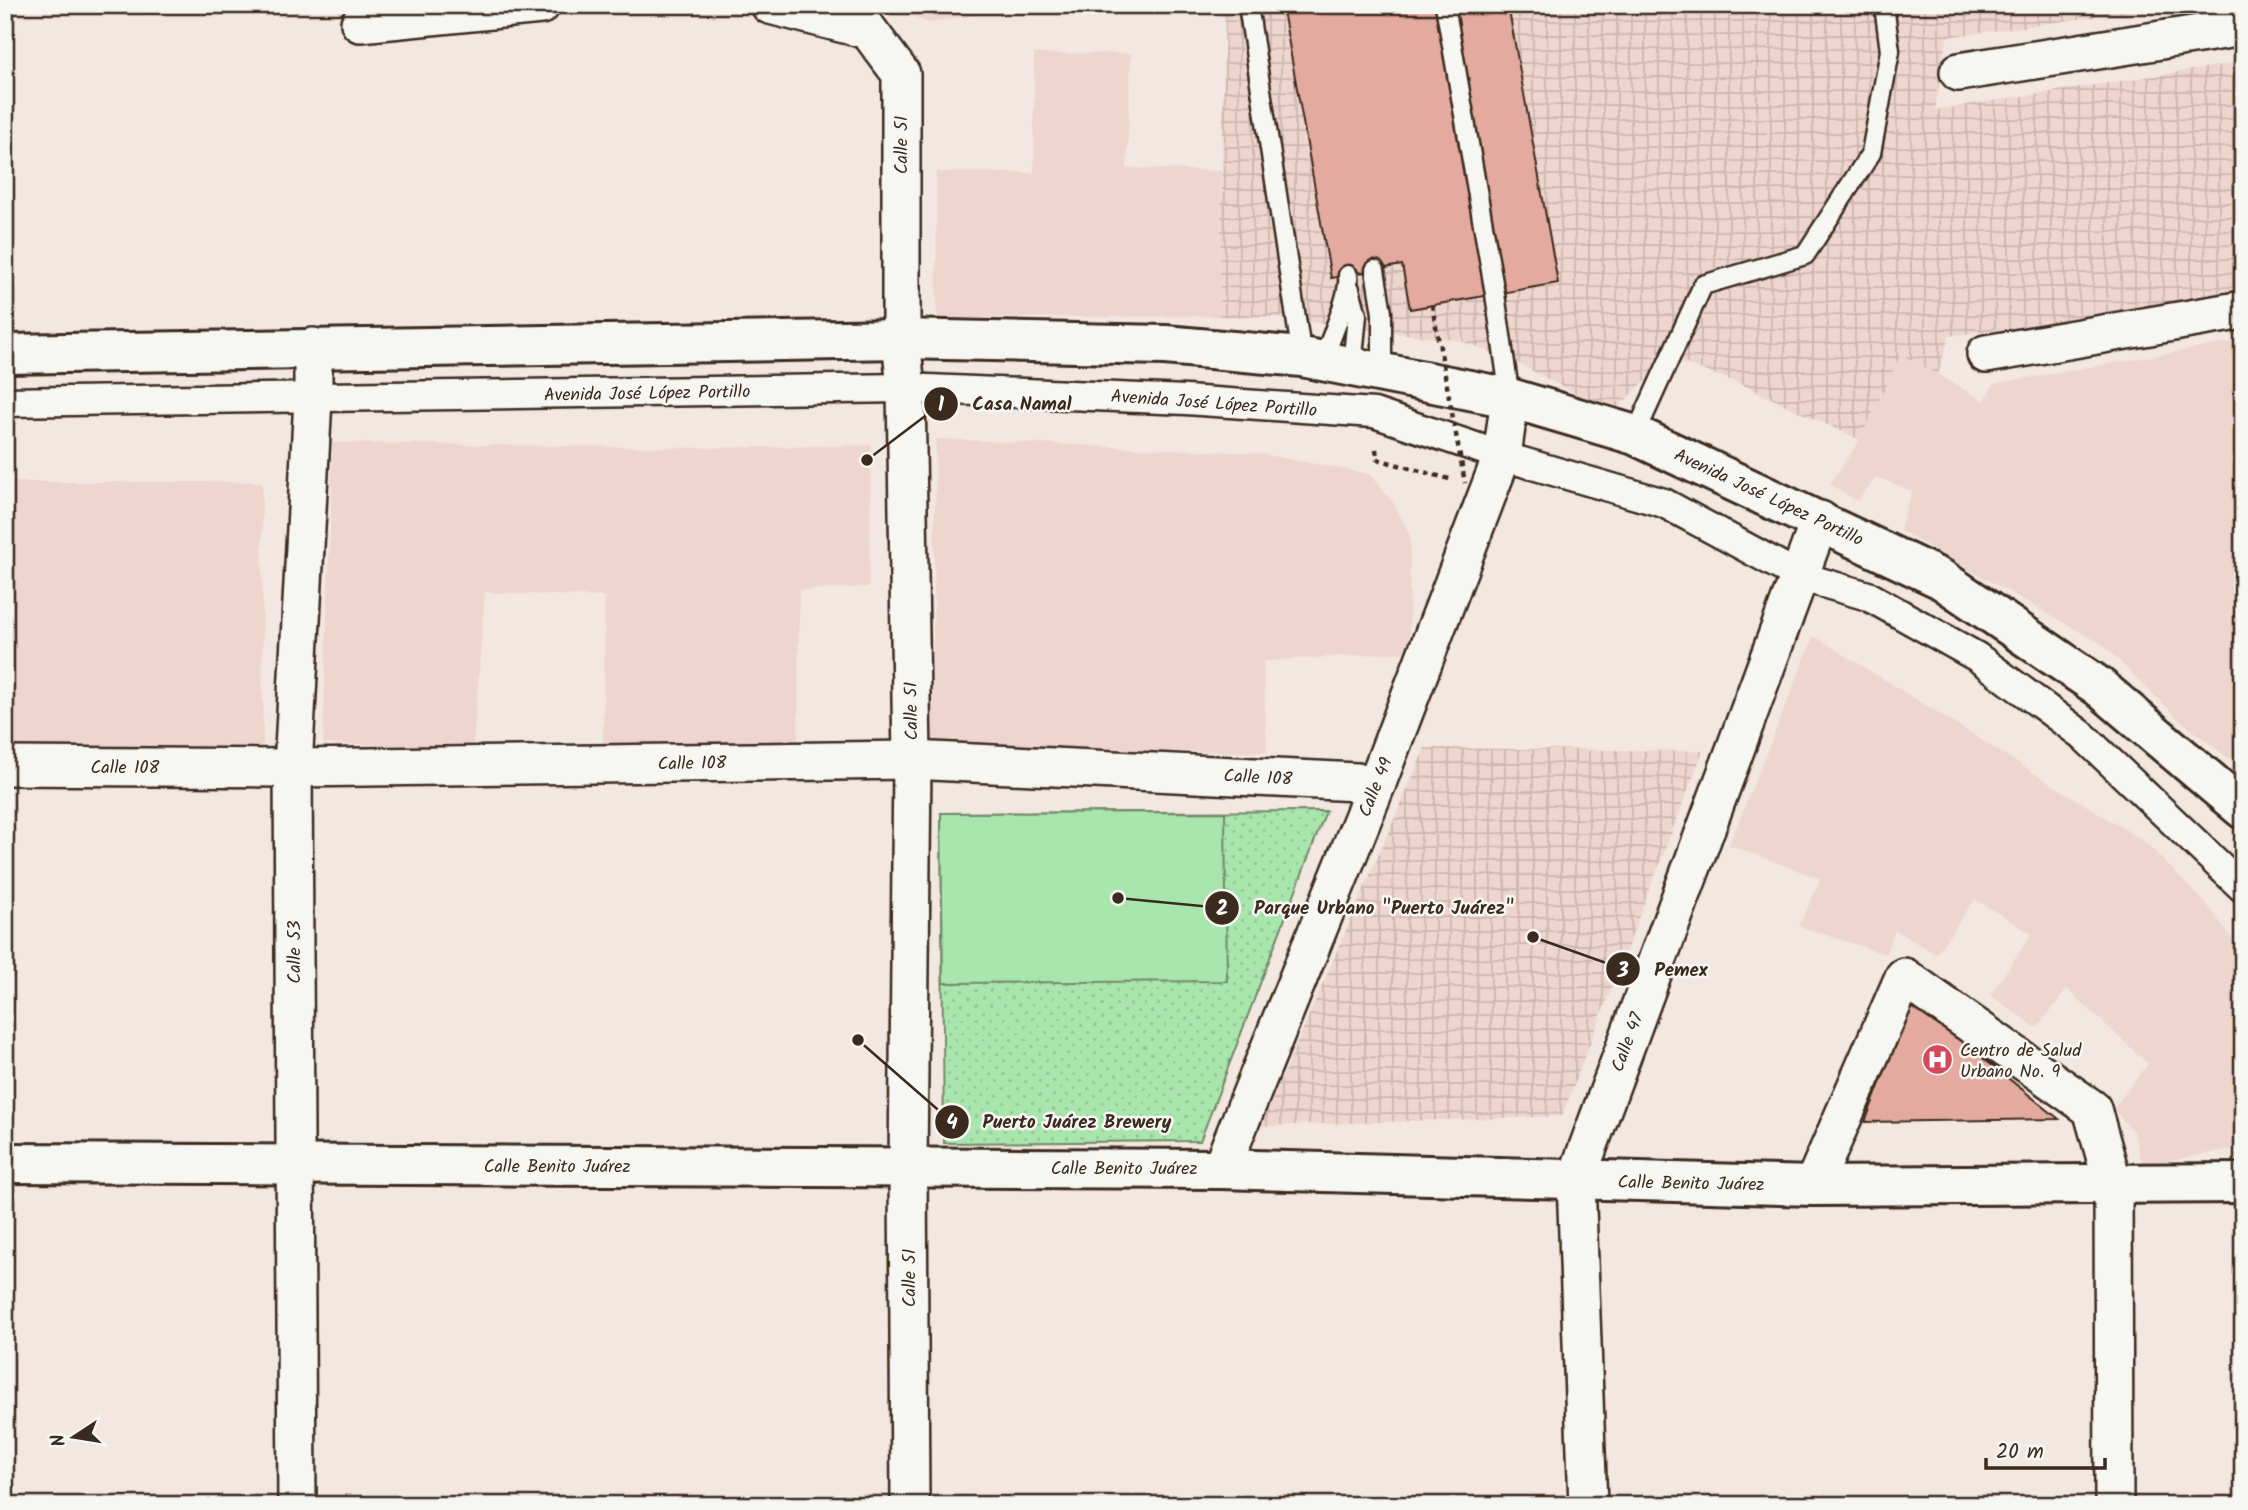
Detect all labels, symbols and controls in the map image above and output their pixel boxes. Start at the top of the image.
street label: Calle 51 [888,116,917,174]
street label: Avenida José López Portillo [544,378,750,411]
street label: Avenida José López Portillo [1110,383,1318,426]
callout: Casa Namal [923,384,1086,424]
text: 1 [938,389,945,422]
text: Casa Namal [972,390,1073,420]
street label: Avenida José López Portillo [1669,442,1868,555]
street label: Calle 51 [897,681,928,741]
street label: Calle 108 [657,749,727,780]
street label: Calle 49 [1351,753,1402,822]
street label: Calle 108 [91,754,160,783]
street label: Calle 108 [1223,762,1293,795]
callout: Parque Urbano "Puerto Juárez" [1204,888,1528,928]
text: 2 [1216,893,1228,926]
text: Parque Urbano "Puerto Juárez" [1254,894,1514,924]
street label: Calle 53 [281,920,310,984]
callout: Pemex [1605,949,1722,989]
text: 3 [1616,955,1629,988]
text: Pemex [1654,956,1709,986]
street label: Calle 47 [1604,1008,1653,1076]
place label: Centro de Salud Urbano No. 9 [1960,1037,2082,1087]
hospital icon: Centro de Salud Urbano No. 9 [1920,1043,1954,1077]
callout: Puerto Juárez Brewery [934,1102,1186,1142]
text: 4 [946,1107,958,1140]
text: Puerto Juárez Brewery [983,1108,1172,1138]
street label: Calle Benito Juárez [484,1153,630,1182]
street label: Calle Benito Juárez [1051,1155,1197,1184]
street label: Calle Benito Juárez [1617,1169,1765,1200]
street label: Calle 51 [896,1249,925,1307]
north arrow [38,1402,108,1472]
scale bar [1986,1426,2104,1470]
text: N [43,1431,75,1449]
text: 20 m [1996,1436,2044,1469]

